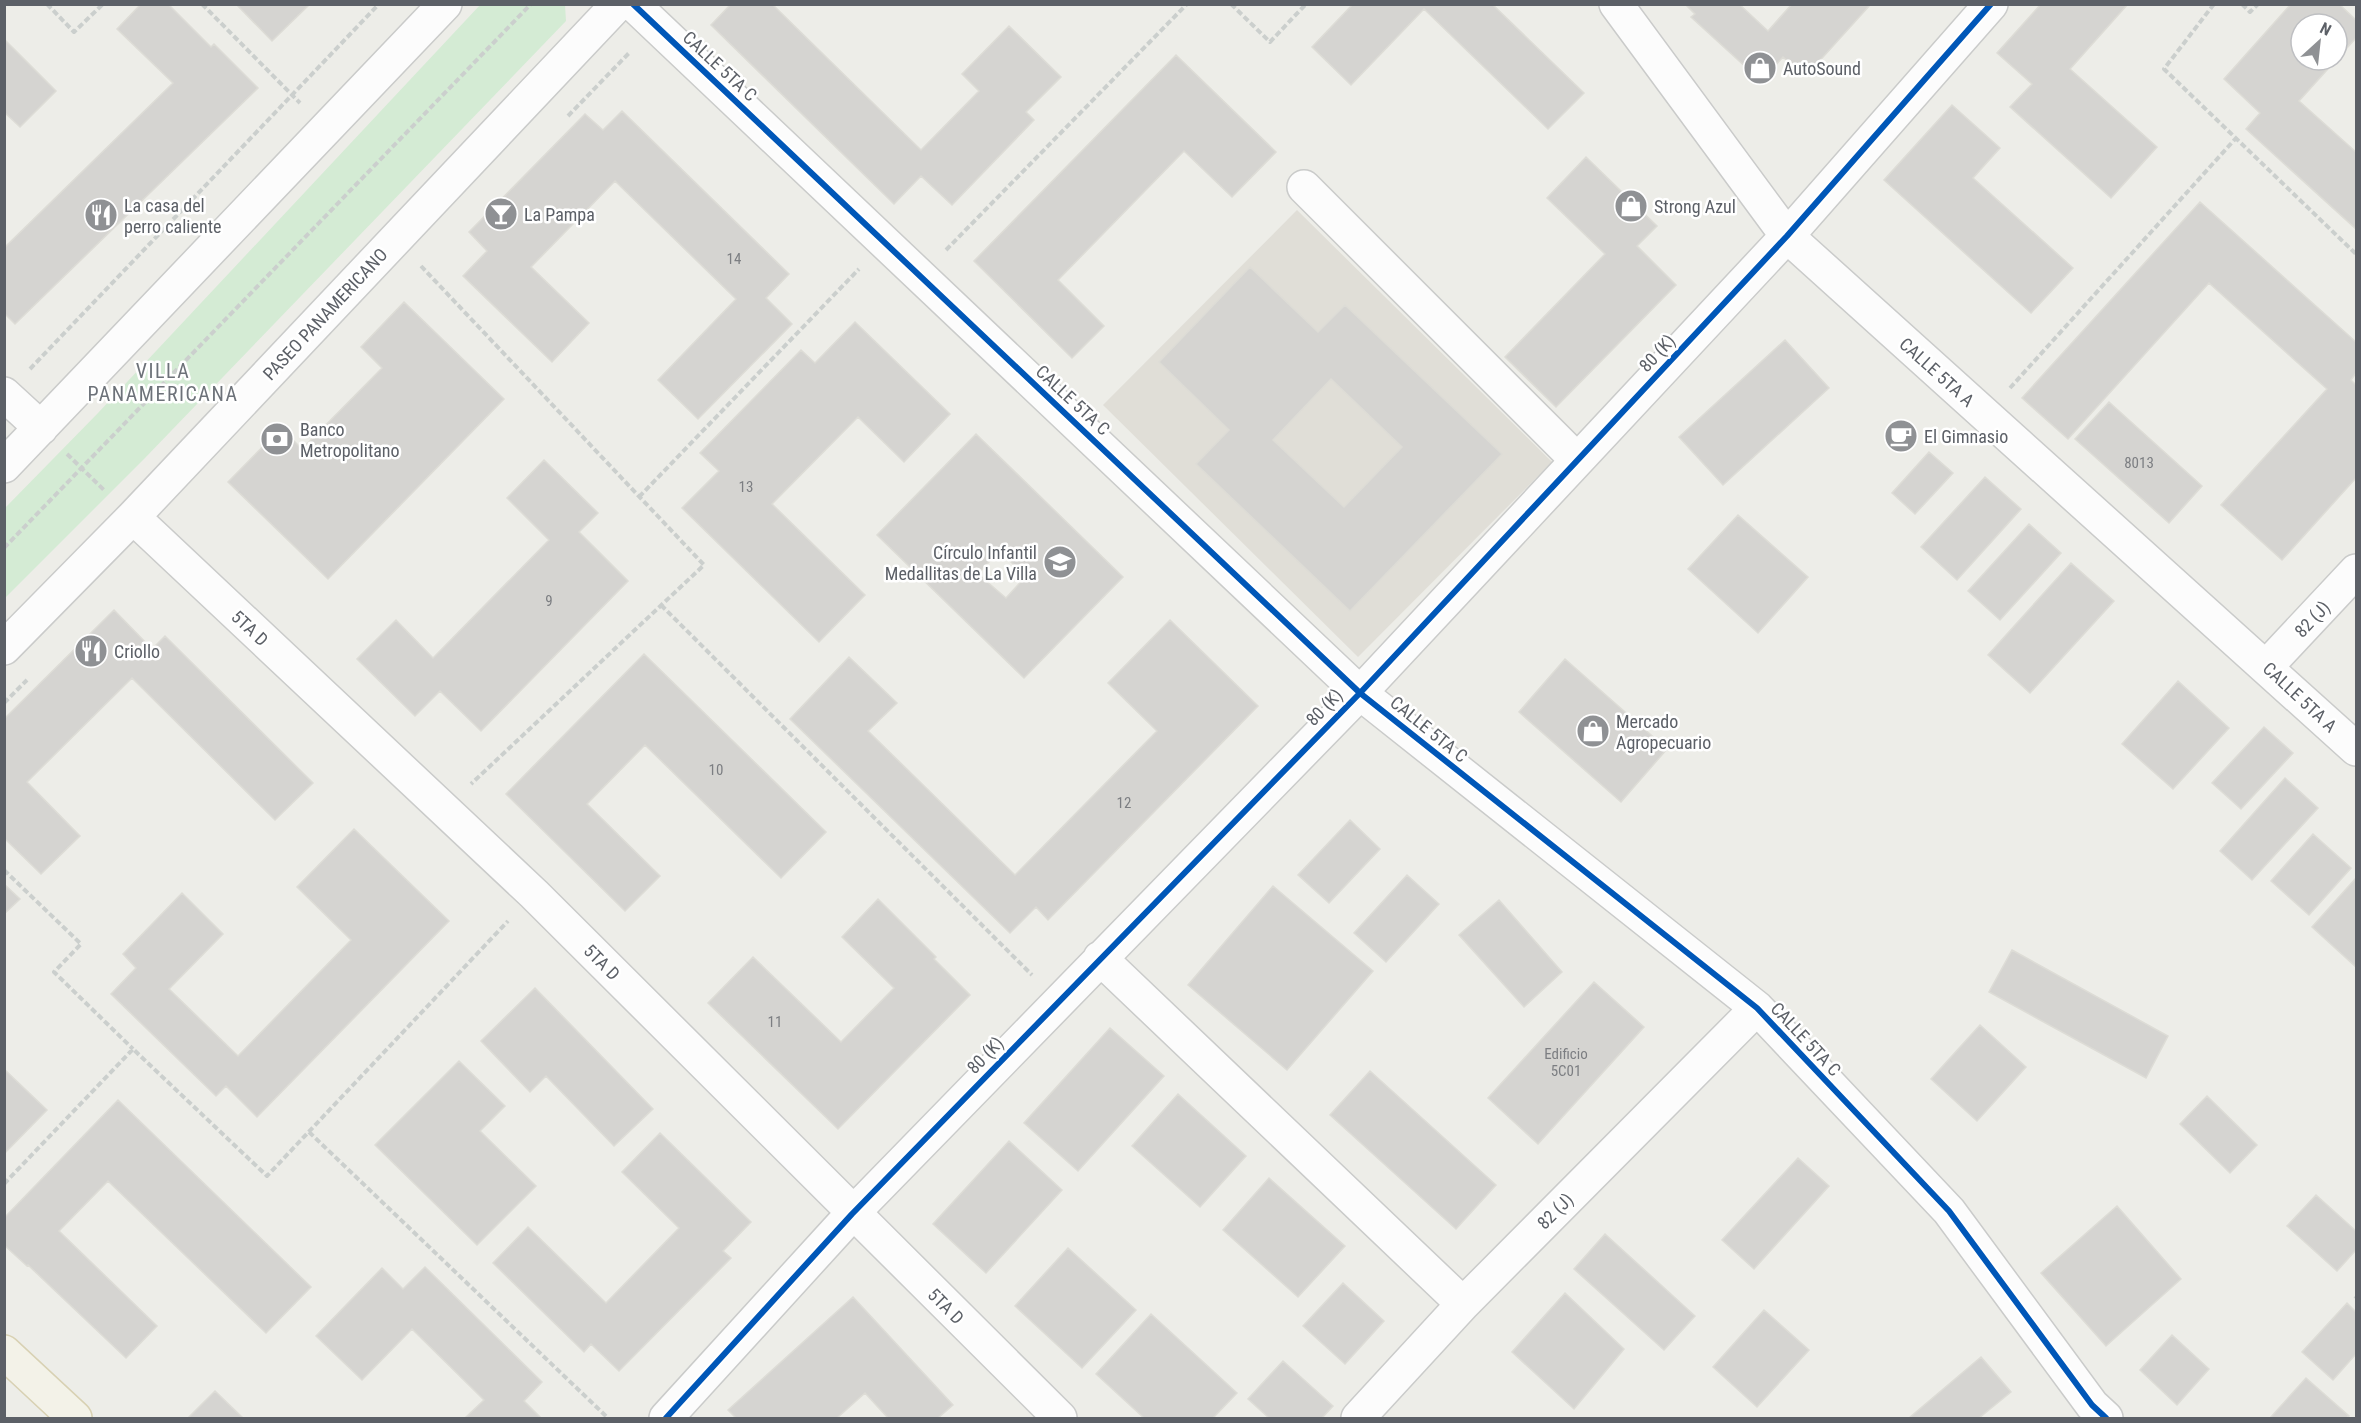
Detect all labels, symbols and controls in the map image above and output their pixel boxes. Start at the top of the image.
north arrow [2289,12,2349,72]
text: N [2317,18,2334,40]
street label: CALLE 5TA C [679,27,761,105]
shop icon: AutoSound [1742,50,1778,86]
place label: AutoSound [1783,58,1861,79]
shop icon: Strong Azul [1613,188,1649,224]
place label: La casa del perro caliente [124,195,221,237]
bar icon: La Pampa [483,196,519,232]
place label: Strong Azul [1654,196,1736,217]
restaurant icon: La casa del perro caliente [83,197,119,233]
place label: La Pampa [524,204,595,225]
street label: PASEO PANAMERICANO [259,244,391,384]
house number: 14 [727,250,741,268]
street label: 80 (K) [1635,330,1680,377]
street label: CALLE 5TA A [1895,333,1979,411]
district label: VILLA PANAMERICANA [87,359,239,406]
street label: CALLE 5TA C [1032,361,1114,439]
cafe icon: El Gimnasio [1883,418,1919,454]
place label: Banco Metropolitano [300,419,400,461]
bank icon: Banco Metropolitano [259,421,295,457]
place label: El Gimnasio [1924,426,2008,447]
house number: 8013 [2124,454,2154,472]
house number: 13 [739,478,753,496]
place label: Círculo Infantil Medallitas de La Villa [885,542,1037,584]
school or university icon: Círculo Infantil Medallitas de La Villa [1042,544,1078,580]
house number: 9 [545,592,553,610]
street label: 82 (J) [2290,596,2335,642]
street label: 5TA D [227,606,273,650]
restaurant icon: Criollo [73,633,109,669]
place label: Criollo [114,641,160,662]
street label: CALLE 5TA A [2259,658,2342,737]
street label: 80 (K) [1301,684,1347,730]
street label: CALLE 5TA C [1386,692,1472,766]
place label: Mercado Agropecuario [1616,711,1711,753]
shop icon: Mercado Agropecuario [1575,713,1611,749]
house number: 10 [709,761,723,779]
house number: 12 [1117,794,1131,812]
street label: 5TA D [580,940,624,984]
street label: CALLE 5TA C [1767,998,1845,1080]
house number: 11 [768,1013,782,1031]
street label: 80 (K) [962,1032,1008,1078]
house number: Edificio 5C01 [1544,1045,1588,1080]
street label: 82 (J) [1533,1189,1578,1234]
street label: 5TA D [924,1284,968,1328]

